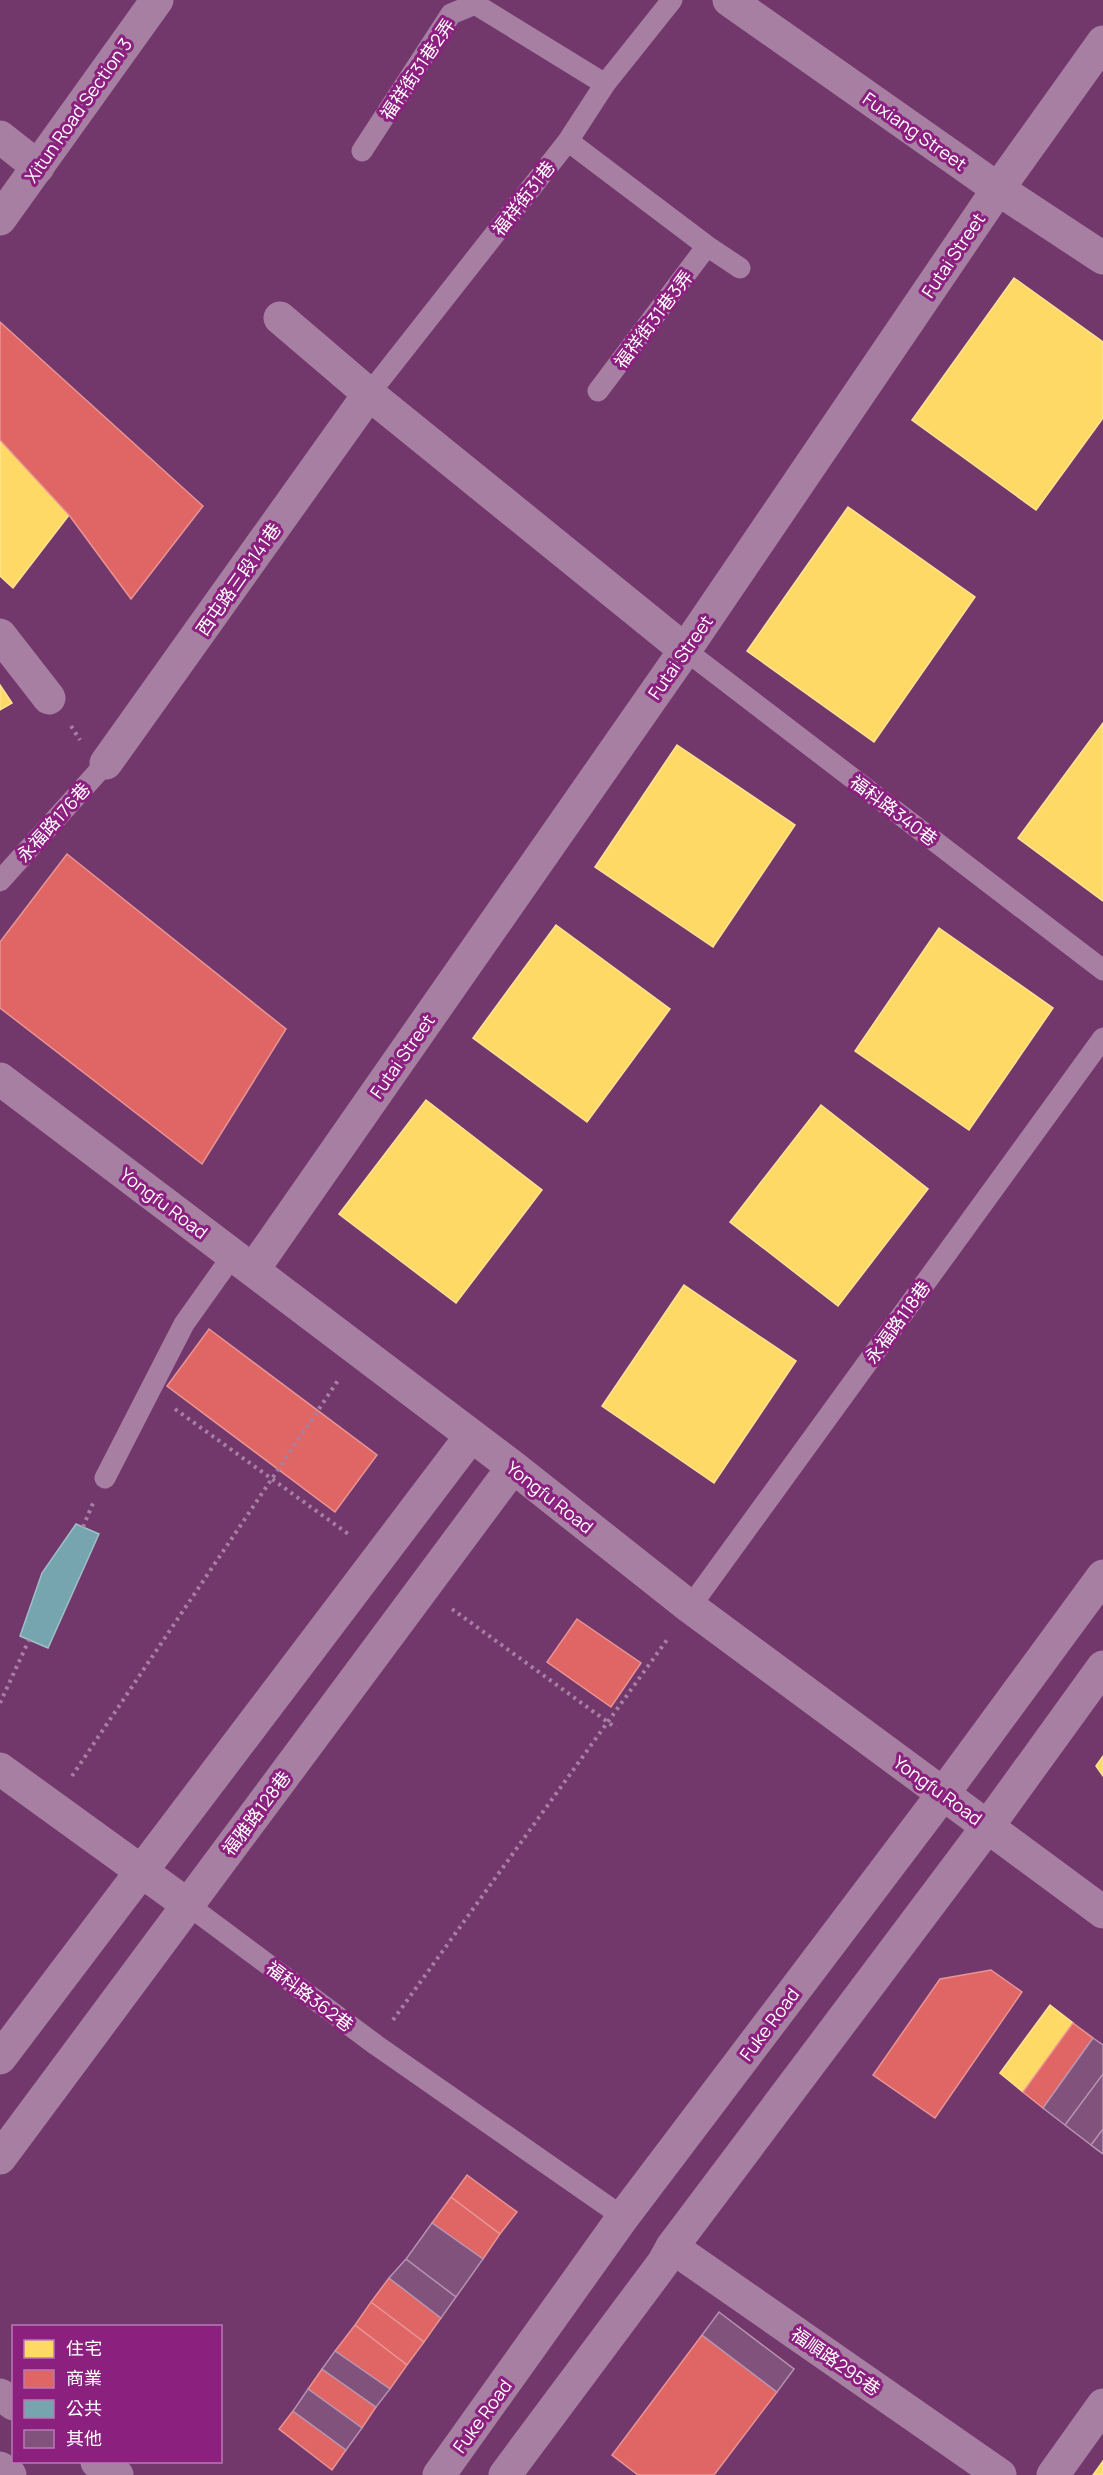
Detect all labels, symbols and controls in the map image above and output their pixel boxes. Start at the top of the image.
street label: 福祥街31巷2弄 [374,14,460,124]
street label: Xitun Road Section 3 [19,33,137,187]
street label: Fuxiang Street [858,86,972,176]
street label: 福祥街31巷 [486,156,560,240]
street label: Futai Street [916,208,990,302]
street label: 福祥街31巷3弄 [608,265,698,373]
street label: 西屯路三段141巷 [190,518,286,640]
street label: Futai Street [642,610,718,704]
street label: 福科路340巷 [845,769,943,851]
street label: 永福路176巷 [11,777,95,867]
street label: Futai Street [364,1009,440,1103]
street label: Yongfu Road [115,1162,213,1244]
street label: 永福路118巷 [859,1276,935,1368]
street label: Yongfu Road [502,1456,598,1538]
street label: Yongfu Road [889,1750,987,1830]
street label: 福雅路128巷 [216,1766,296,1860]
street label: 福科路362巷 [261,1955,359,2037]
street label: Fuke Road [734,1983,804,2065]
street label: 福順路295巷 [787,2321,885,2401]
legend [12,2325,222,2463]
text: 住宅 [66,2336,102,2360]
text: 商業 [66,2366,102,2390]
street label: Fuke Road [447,2374,517,2458]
text: 公共 [66,2396,102,2420]
text: 其他 [66,2426,102,2450]

